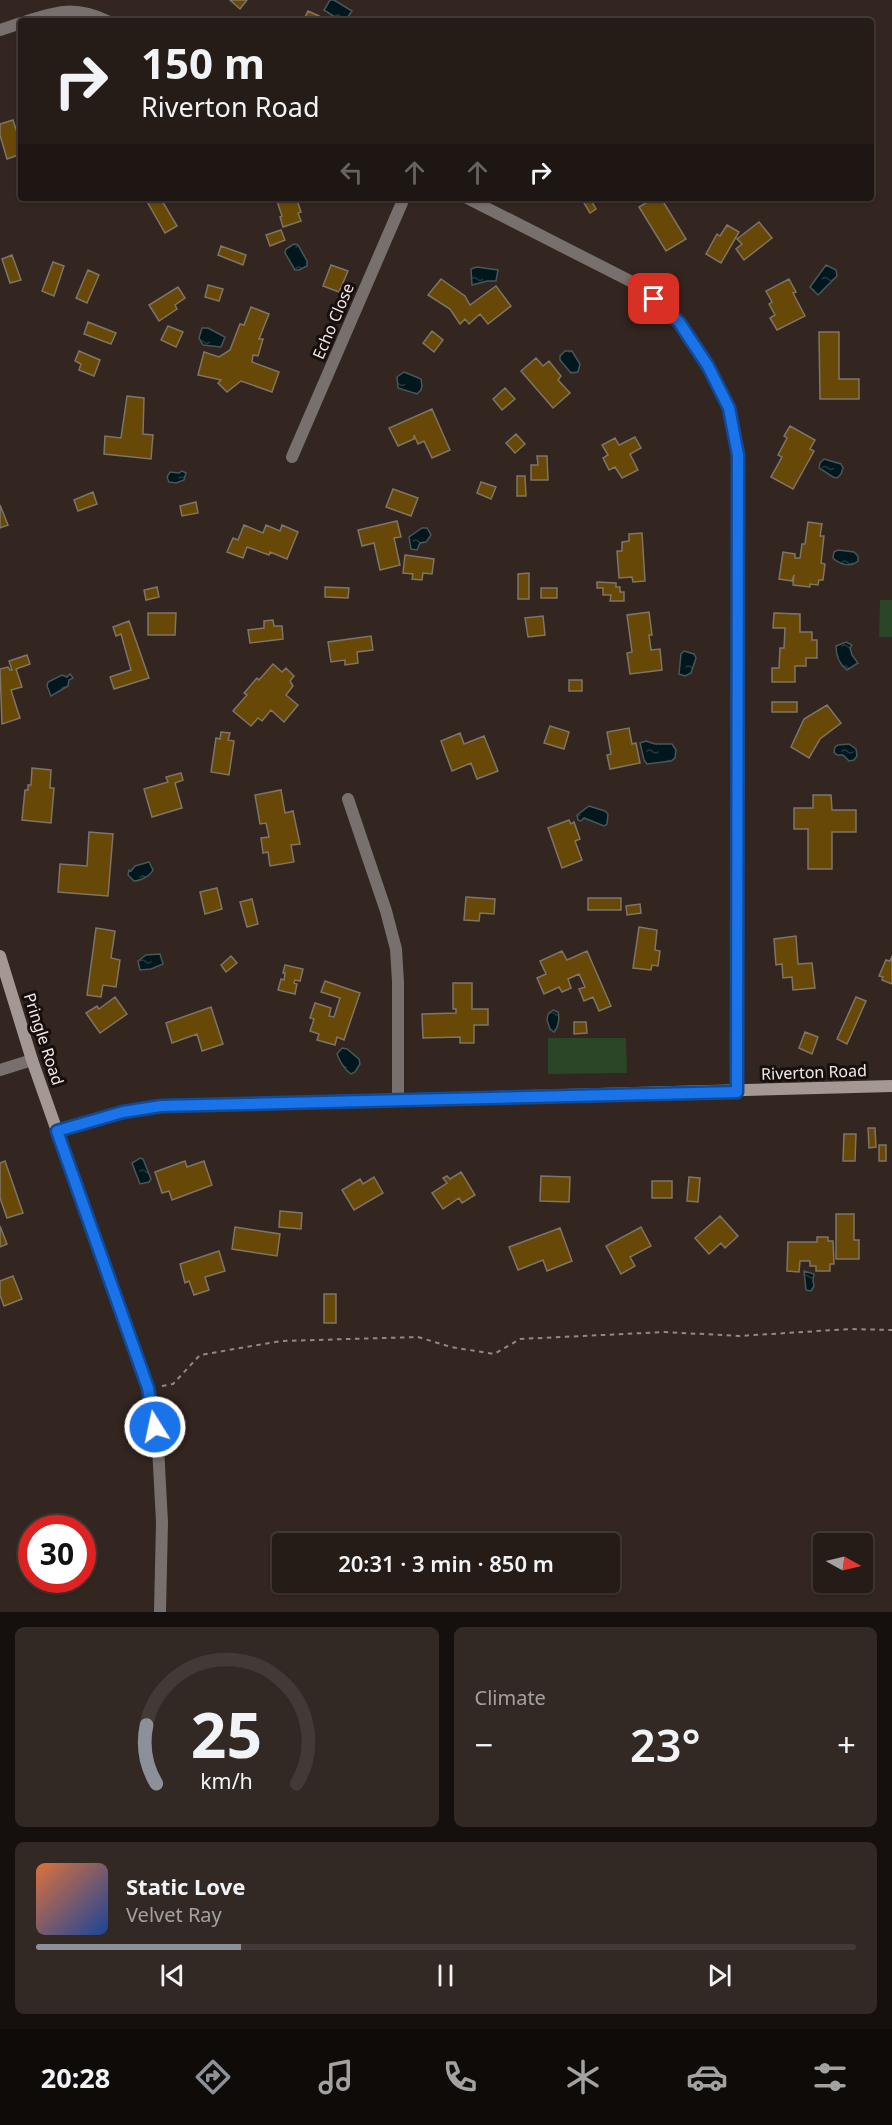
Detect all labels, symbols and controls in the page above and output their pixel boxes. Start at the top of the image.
text: 150 m [141,34,265,91]
icon: right [42,42,120,120]
text: Riverton Road [141,88,320,125]
icon: left [335,156,368,189]
icon: ahead [398,156,431,189]
icon: ahead [461,156,494,189]
icon: right [524,156,557,189]
pin [628,273,679,324]
street label: Echo Close [307,279,359,363]
icon: arrive [637,282,670,315]
street label: Pringle Road [19,990,69,1088]
street label: Riverton Road [761,1059,867,1085]
position arrow [123,1395,187,1459]
speed limit sign: 30 [18,1515,96,1593]
north arrow [813,1533,873,1593]
map controls [813,1533,873,1593]
text: 20:31 · 3 min · 850 m [338,1548,554,1578]
text: Climate [475,1684,546,1711]
text: 25 [191,1691,262,1776]
text: 23° [630,1714,701,1775]
text: − [475,1722,493,1767]
text: + [837,1722,856,1767]
text: km/h [200,1766,253,1795]
text: Static Love [126,1871,245,1901]
text: Velvet Ray [126,1901,222,1928]
icon: previous [156,1959,189,1992]
icon: pause [429,1959,462,1992]
icon: next [703,1959,736,1992]
icon: directions [192,2056,234,2098]
icon: music [315,2056,357,2098]
icon: phone [439,2056,481,2098]
icon: climate [562,2056,604,2098]
icon: car [686,2056,728,2098]
icon: filters [809,2056,851,2098]
text: 20:28 [41,2059,110,2096]

